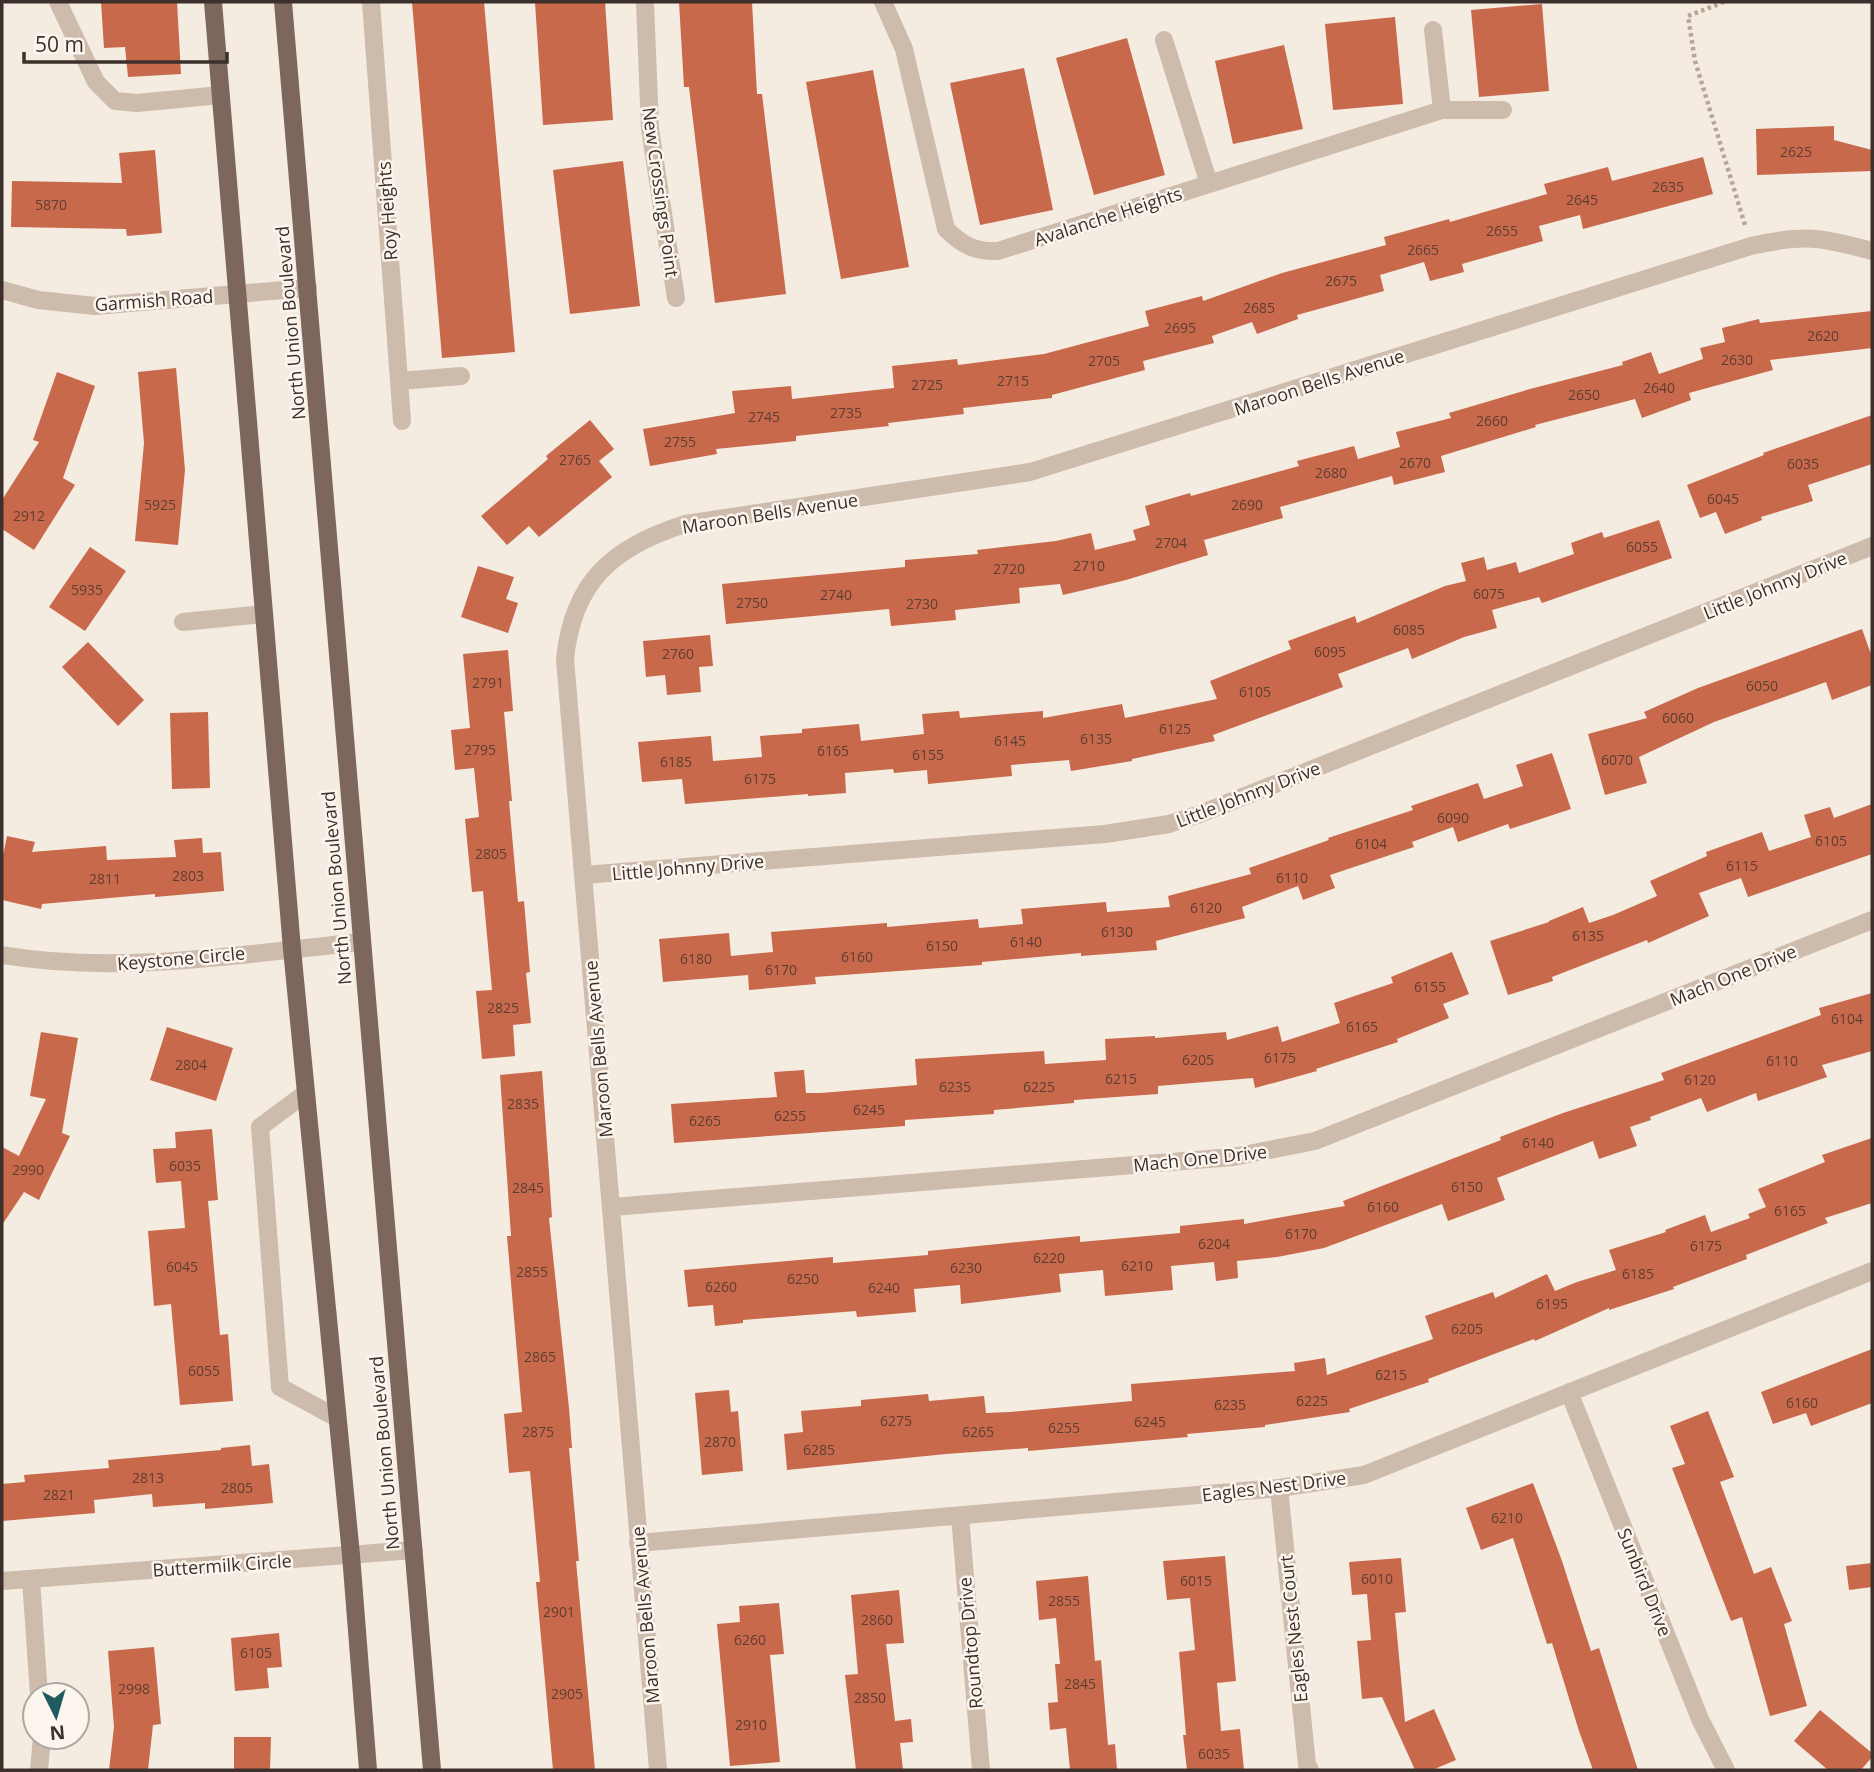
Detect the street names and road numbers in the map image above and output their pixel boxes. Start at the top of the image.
street label: New Crossings Point [637,106,685,278]
street label: Roy Heights [372,161,402,261]
street label: Avalanche Heights [1031,181,1185,251]
street label: North Union Boulevard [270,225,310,421]
street label: Garmish Road [94,284,214,316]
street label: Maroon Bells Avenue [1231,343,1407,421]
street label: Maroon Bells Avenue [680,487,860,539]
street label: Little Johnny Drive [1700,545,1850,625]
street label: Little Johnny Drive [1172,755,1324,833]
street label: North Union Boulevard [316,790,356,986]
street label: Little Johnny Drive [611,848,765,886]
street label: Mach One Drive [1666,939,1800,1011]
street label: Keystone Circle [116,940,246,976]
street label: Maroon Bells Avenue [578,959,618,1139]
street label: Mach One Drive [1132,1139,1268,1177]
street label: North Union Boulevard [364,1355,404,1551]
street label: Eagles Nest Drive [1201,1465,1347,1507]
street label: Sunbird Drive [1612,1524,1678,1640]
street label: Maroon Bells Avenue [625,1525,665,1705]
street label: Buttermilk Circle [152,1548,292,1582]
street label: Eagles Nest Court [1273,1554,1313,1704]
street label: Roundtop Drive [952,1576,988,1710]

